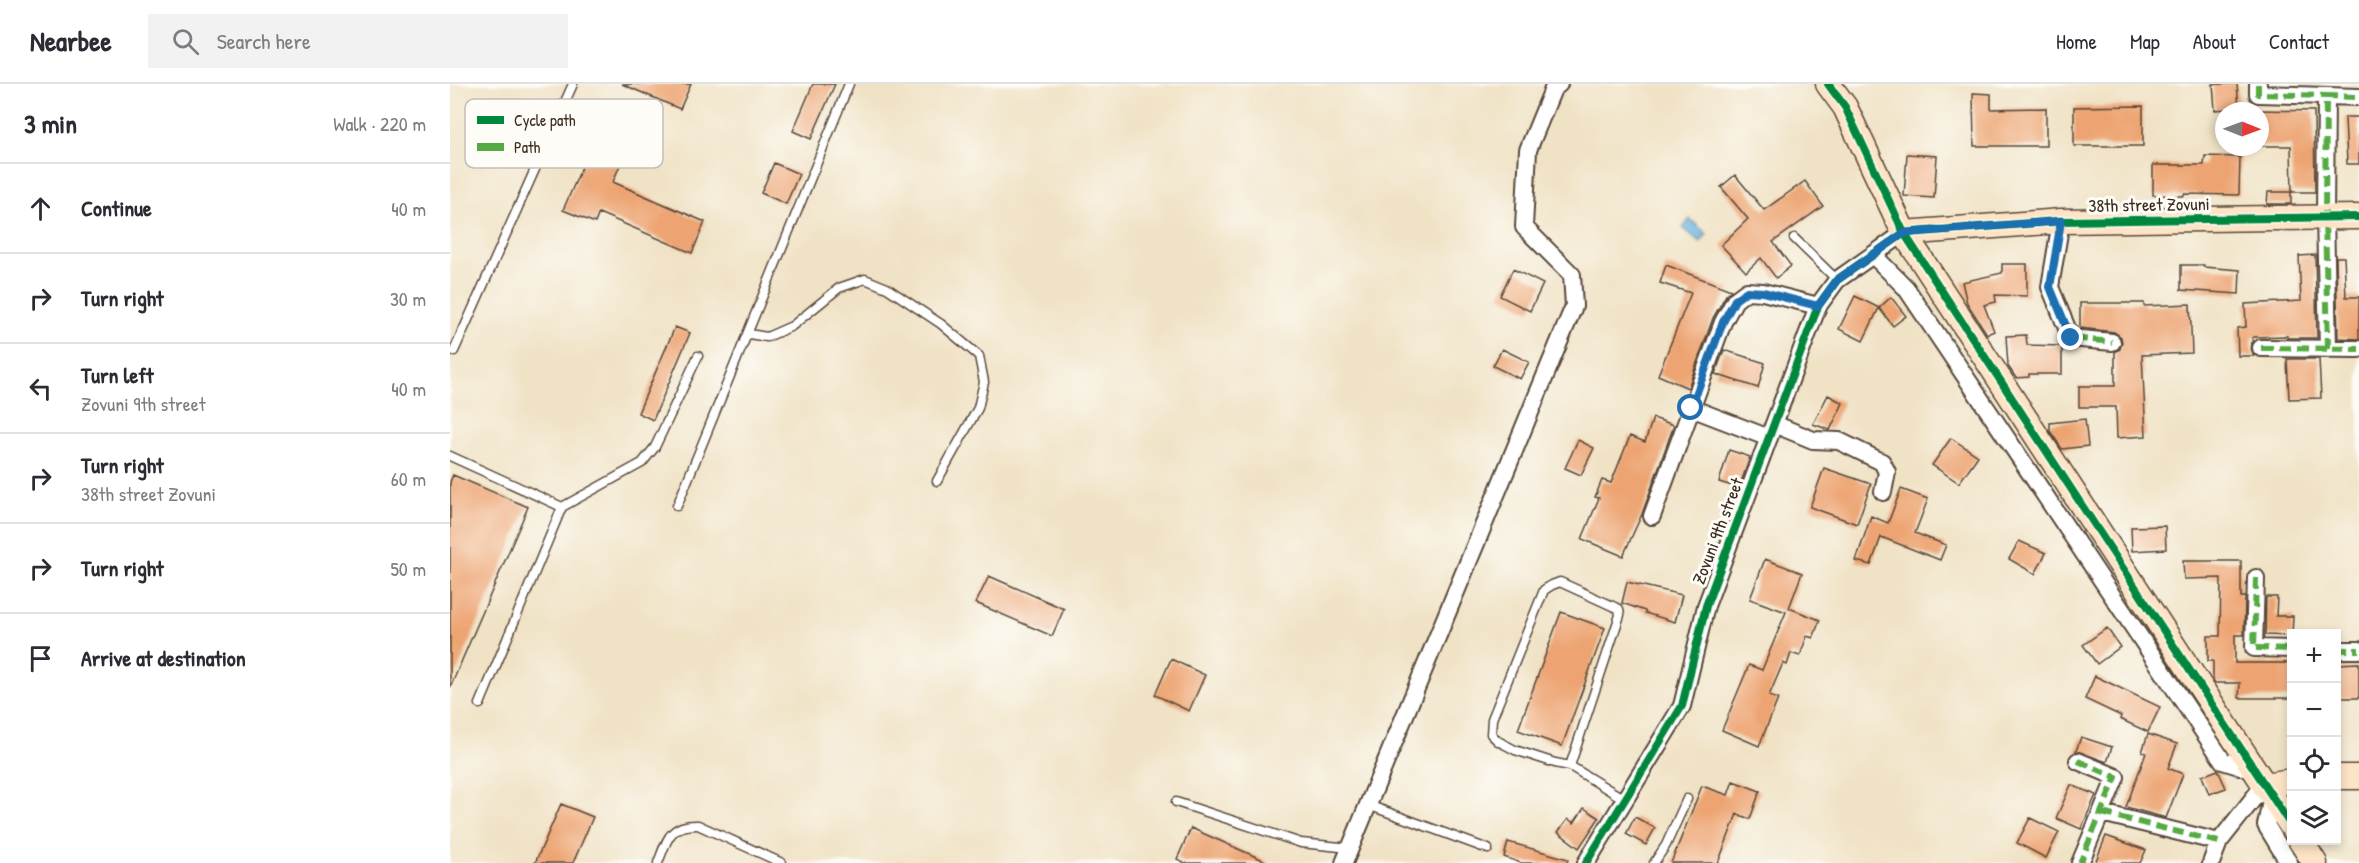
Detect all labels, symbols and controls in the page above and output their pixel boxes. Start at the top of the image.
search box [148,14,568,68]
text: Nearbee [30,22,112,60]
icon: search [169,25,202,58]
text: Search here [217,26,311,56]
text: Home [2056,27,2097,56]
text: Map [2130,27,2160,56]
text: About [2193,27,2236,56]
text: Contact [2269,27,2329,56]
legend [465,99,663,168]
north arrow [2215,102,2269,156]
text: 3 min [24,106,77,141]
text: Cycle path [514,109,576,131]
text: Walk · 220 m [333,110,426,137]
text: Path [514,136,540,158]
street label: 38th street Zovuni [2088,191,2210,218]
icon: ahead [24,192,57,225]
text: Continue [81,193,152,223]
text: 40 m [391,195,426,222]
icon: right [24,282,57,315]
text: Turn right [81,283,164,313]
text: 30 m [390,285,426,312]
route end [2057,324,2083,350]
text: Turn left [81,360,154,390]
icon: left [24,372,57,405]
text: 40 m [391,375,426,402]
text: Zovuni 9th street [81,390,206,417]
route start [1677,394,1703,420]
text: Turn right [81,450,164,480]
icon: right [24,462,57,495]
text: 60 m [391,465,426,492]
street label: Zovuni 9th street [1686,473,1750,588]
text: 38th street Zovuni [81,480,216,507]
icon: right [24,552,57,585]
text: Turn right [81,553,164,583]
text: 50 m [390,555,426,582]
map controls [2287,629,2341,845]
button: + [2287,629,2341,683]
icon: arrive [24,642,57,675]
text: Arrive at destination [81,643,246,673]
button: − [2287,683,2341,737]
button: locate [2287,737,2341,791]
button: layers [2287,791,2341,845]

